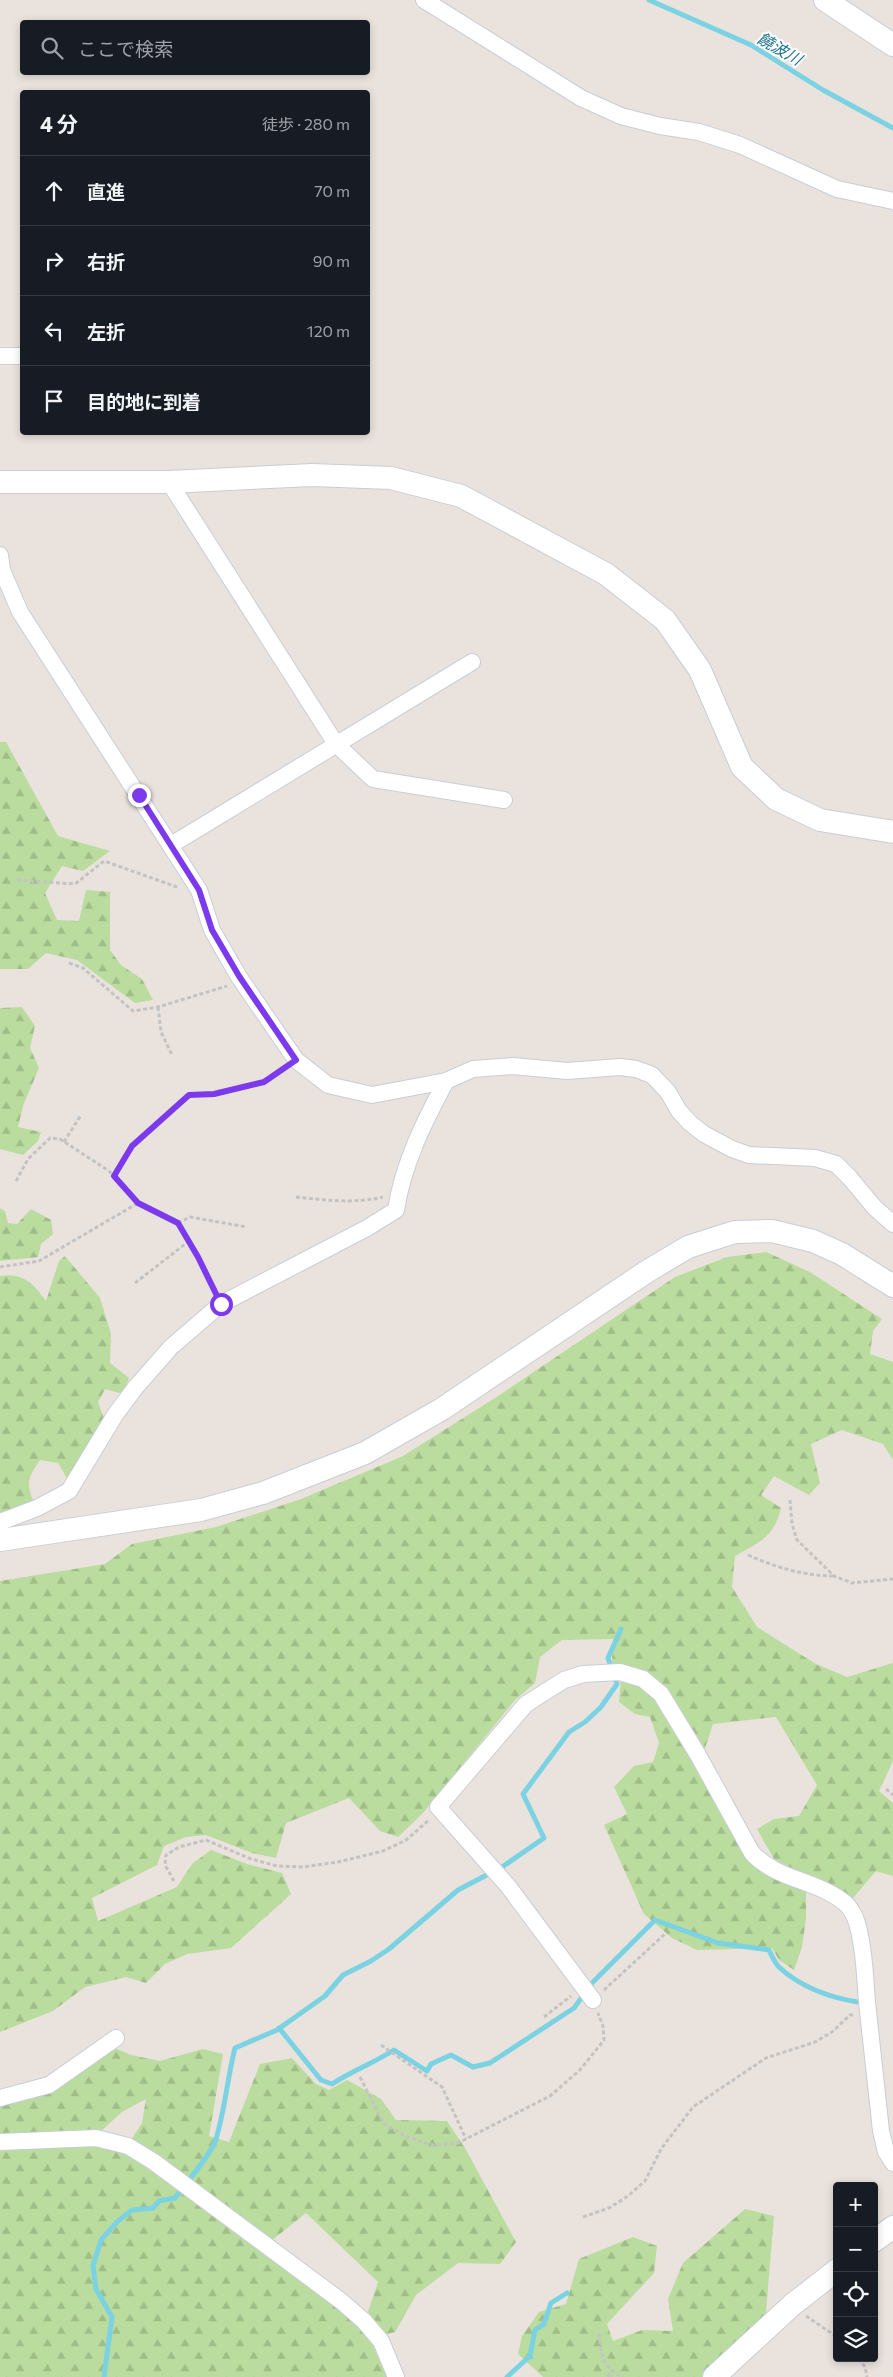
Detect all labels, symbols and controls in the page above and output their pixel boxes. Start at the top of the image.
search box [20,20,370,75]
water label: 饒波川 [754,28,807,69]
icon: search [38,34,66,62]
text: ここで検索 [78,37,173,60]
text: 4 分 [40,111,78,136]
text: 徒歩 · 280 m [262,114,350,133]
icon: ahead [40,177,68,205]
text: 直進 [87,180,125,203]
text: 70 m [314,181,350,200]
icon: right [40,247,68,275]
text: 右折 [87,250,125,273]
text: 90 m [313,251,350,270]
icon: left [40,317,68,345]
text: 左折 [87,320,125,343]
text: 120 m [307,321,350,340]
icon: arrive [40,387,68,415]
text: 目的地に到着 [87,390,201,413]
route end [128,784,151,807]
route start [210,1293,233,1316]
map controls [833,2182,878,2362]
button: + [833,2182,878,2227]
button: − [833,2227,878,2272]
button: locate [833,2272,878,2317]
button: layers [833,2317,878,2362]

